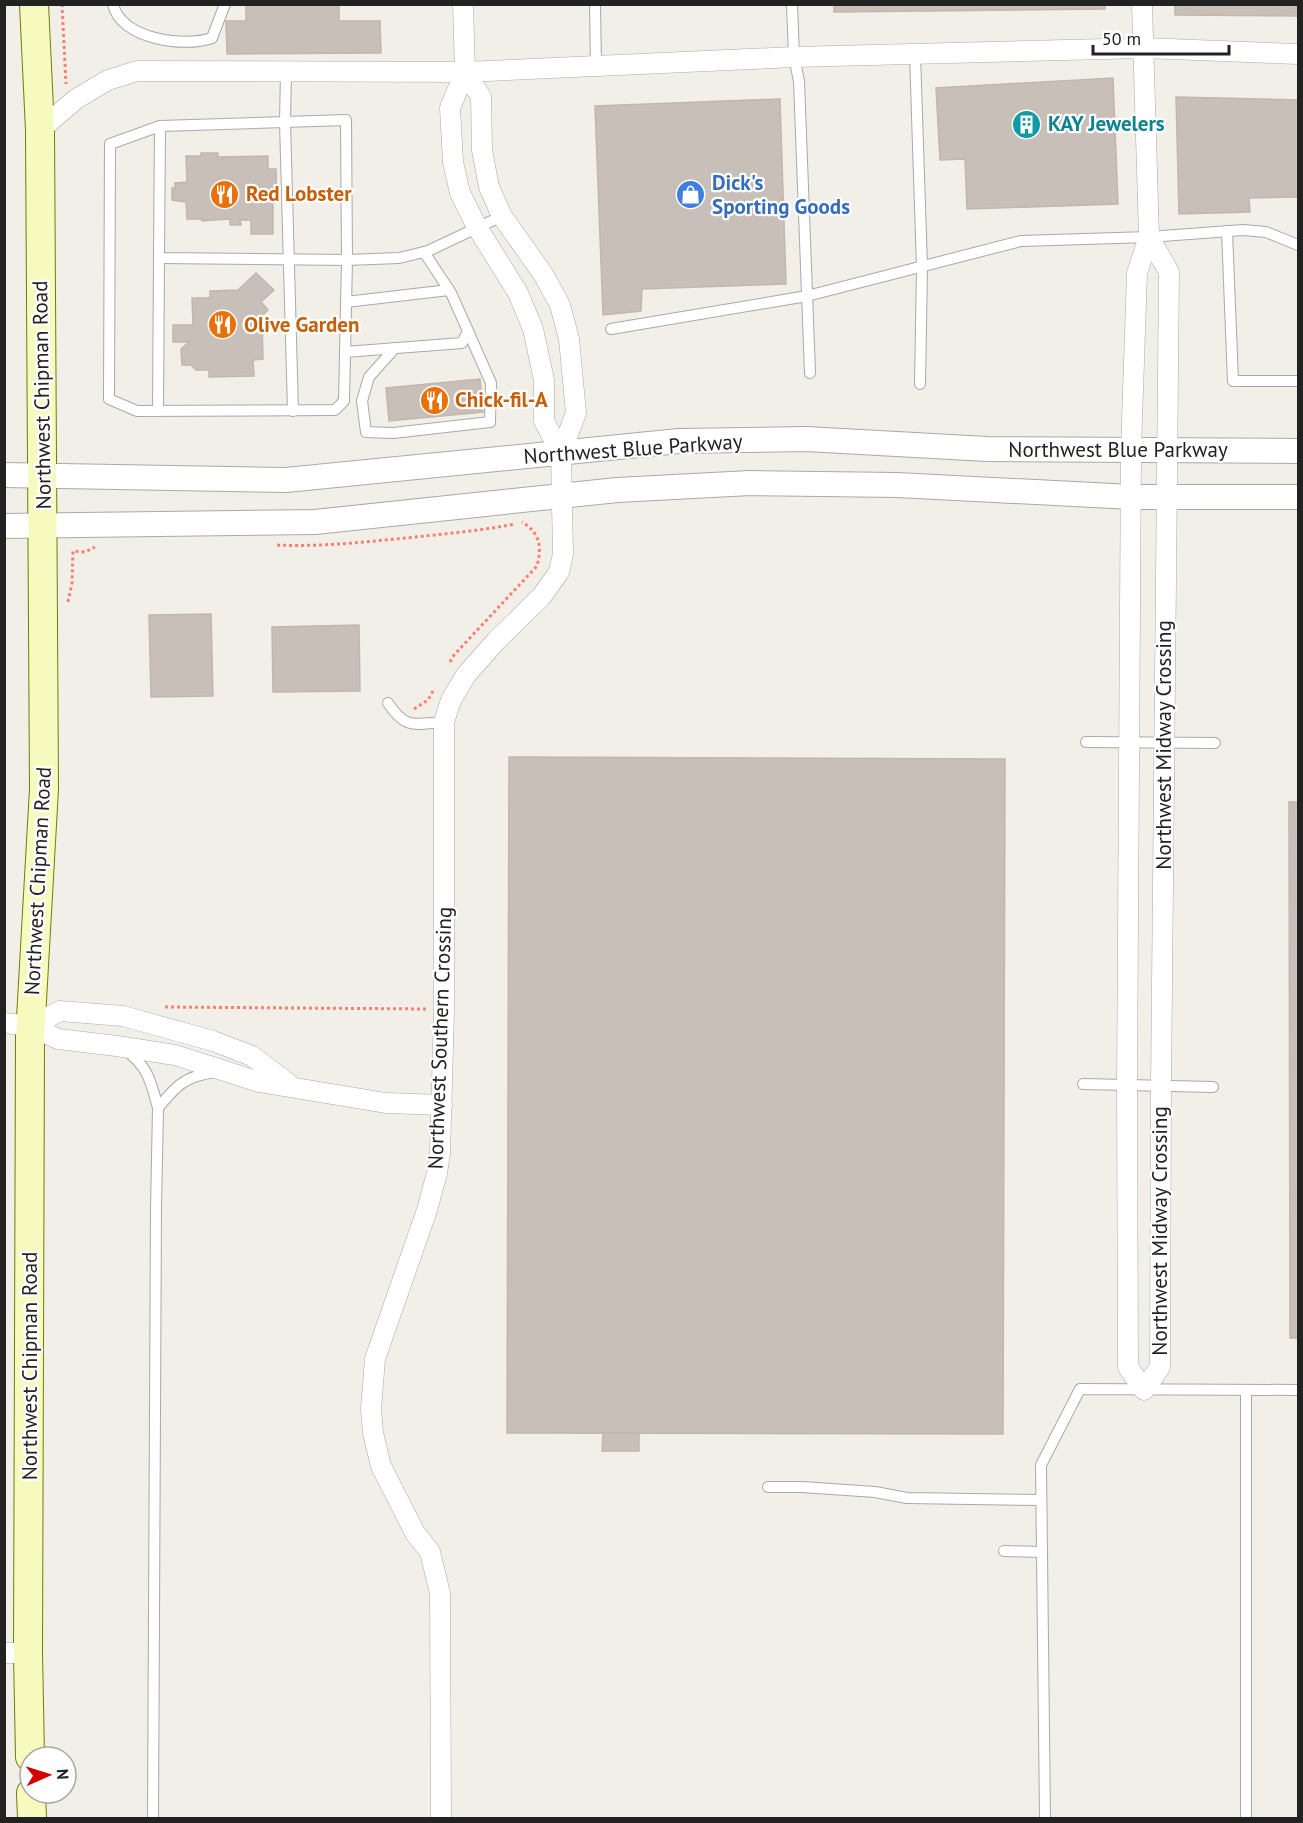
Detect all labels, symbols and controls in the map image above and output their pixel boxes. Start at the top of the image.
scale bar [1093,18,1230,56]
text: 50 m [1102,27,1141,50]
building icon: KAY Jewelers [1011,108,1043,140]
place label: KAY Jewelers [1048,110,1165,137]
place label: Dick's Sporting Goods [712,169,850,220]
restaurant icon: Red Lobster [209,178,241,210]
shop icon: Dick's Sporting Goods [675,179,707,211]
place label: Red Lobster [246,180,352,207]
street label: Northwest Chipman Road [26,280,57,510]
restaurant icon: Olive Garden [207,309,239,341]
place label: Olive Garden [244,311,359,338]
restaurant icon: Chick-fil-A [418,384,450,416]
place label: Chick-fil-A [455,386,548,413]
street label: Northwest Blue Parkway [523,427,744,470]
street label: Northwest Blue Parkway [1008,436,1228,463]
street label: Northwest Midway Crossing [1150,620,1177,870]
street label: Northwest Chipman Road [18,766,57,996]
street label: Northwest Southern Crossing [421,906,458,1170]
street label: Northwest Midway Crossing [1146,1106,1173,1356]
street label: Northwest Chipman Road [16,1252,43,1480]
north arrow [18,1745,78,1805]
text: N [53,1768,73,1780]

